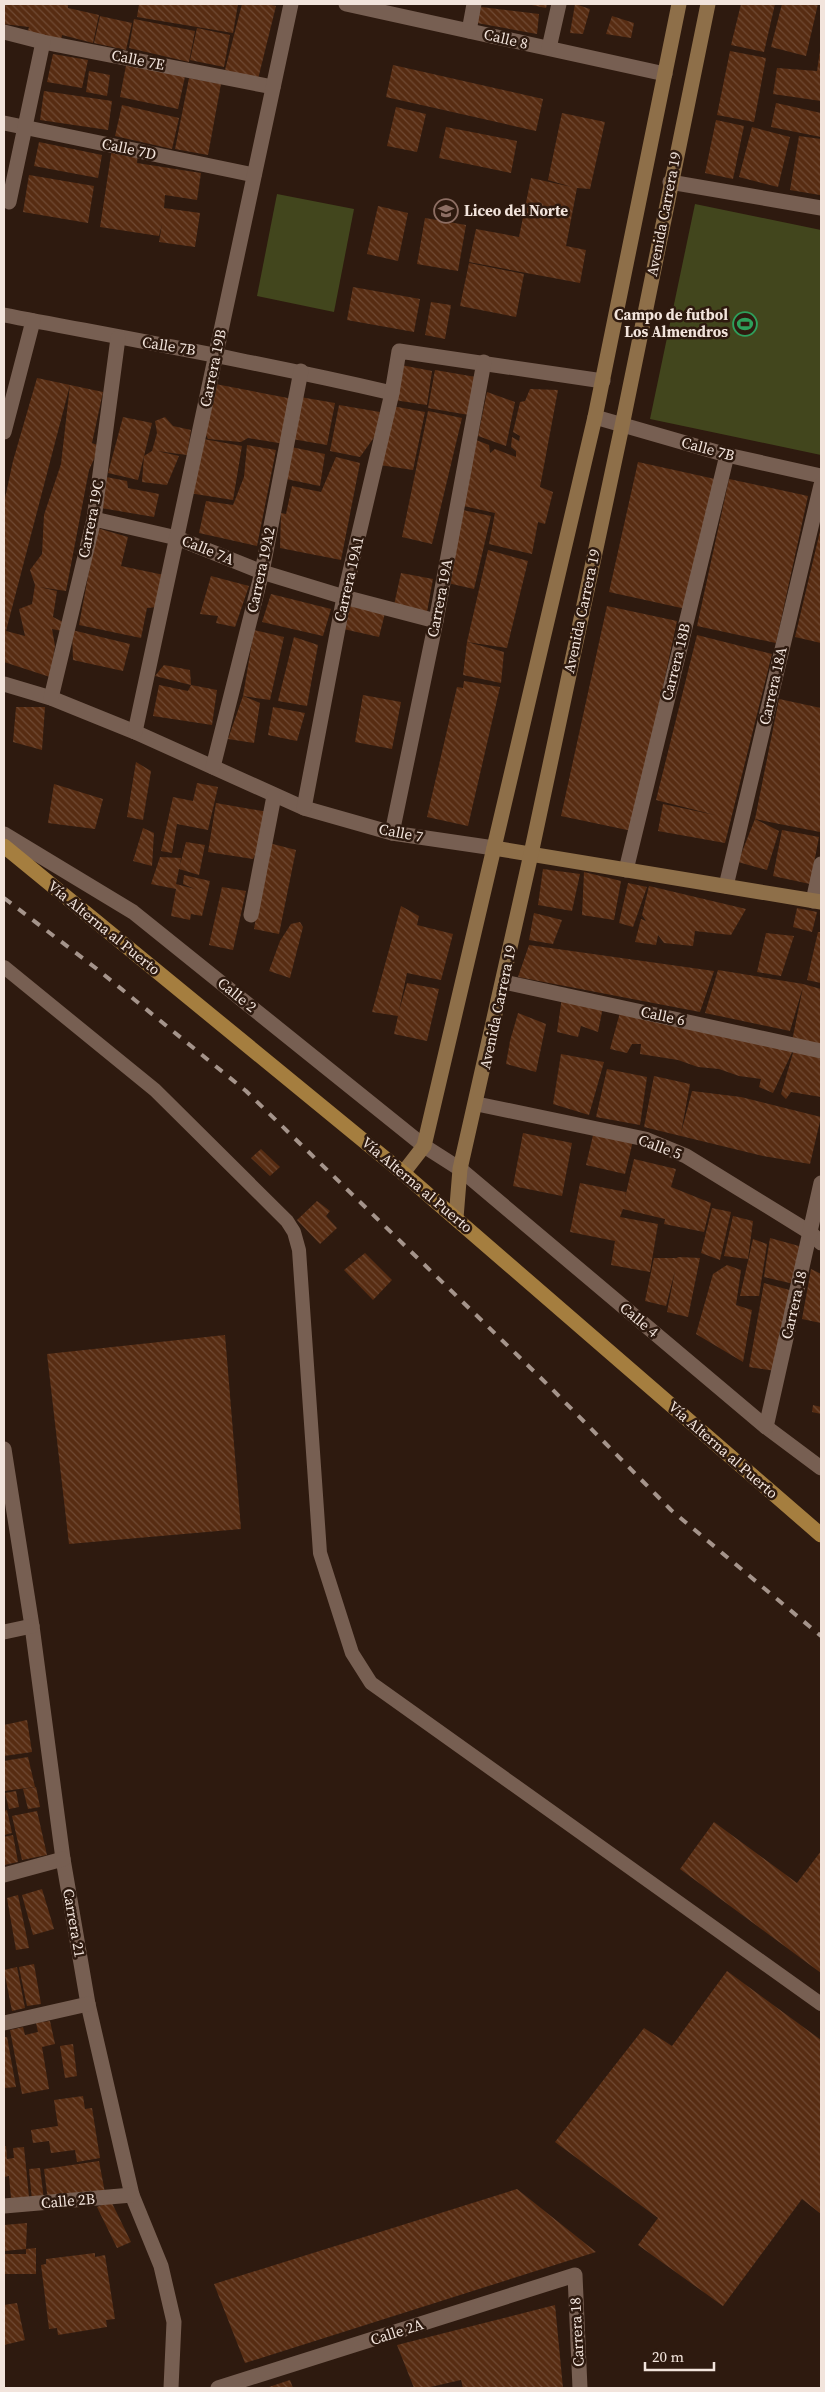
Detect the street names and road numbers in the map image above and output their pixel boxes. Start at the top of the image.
street label: Calle 8 [482,23,530,54]
street label: Calle 7E [110,44,166,75]
street label: Calle 7D [100,132,158,165]
street label: Avenida Carrera 19 [641,150,686,278]
street label: Carrera 19B [194,327,231,409]
street label: Calle 7B [141,331,197,360]
street label: Calle 7B [679,431,737,466]
street label: Carrera 19C [73,478,108,560]
street label: Carrera 19A2 [241,525,280,615]
street label: Calle 7A [179,530,237,570]
street label: Carrera 19A1 [328,534,369,624]
street label: Avenida Carrera 19 [558,547,605,675]
street label: Carrera 19A [422,557,457,639]
street label: Carrera 18B [656,621,695,703]
street label: Carrera 18A [753,645,792,727]
street label: Calle 7 [377,818,425,847]
street label: Vía Alterna al Puerto [44,876,165,980]
street label: Avenida Carrera 19 [474,943,521,1071]
street label: Calle 2 [213,972,261,1017]
street label: Calle 6 [639,1001,687,1030]
street label: Calle 5 [636,1129,685,1164]
street label: Vía Alterna al Puerto [357,1132,477,1237]
street label: Carrera 18 [775,1269,812,1341]
street label: Calle 4 [615,1297,664,1342]
street label: Vía Alterna al Puerto [664,1396,783,1503]
street label: Carrera 21 [58,1887,91,1959]
street label: Calle 2B [40,2188,96,2213]
street label: Carrera 18 [564,2297,589,2367]
street label: Calle 2A [368,2313,426,2350]

